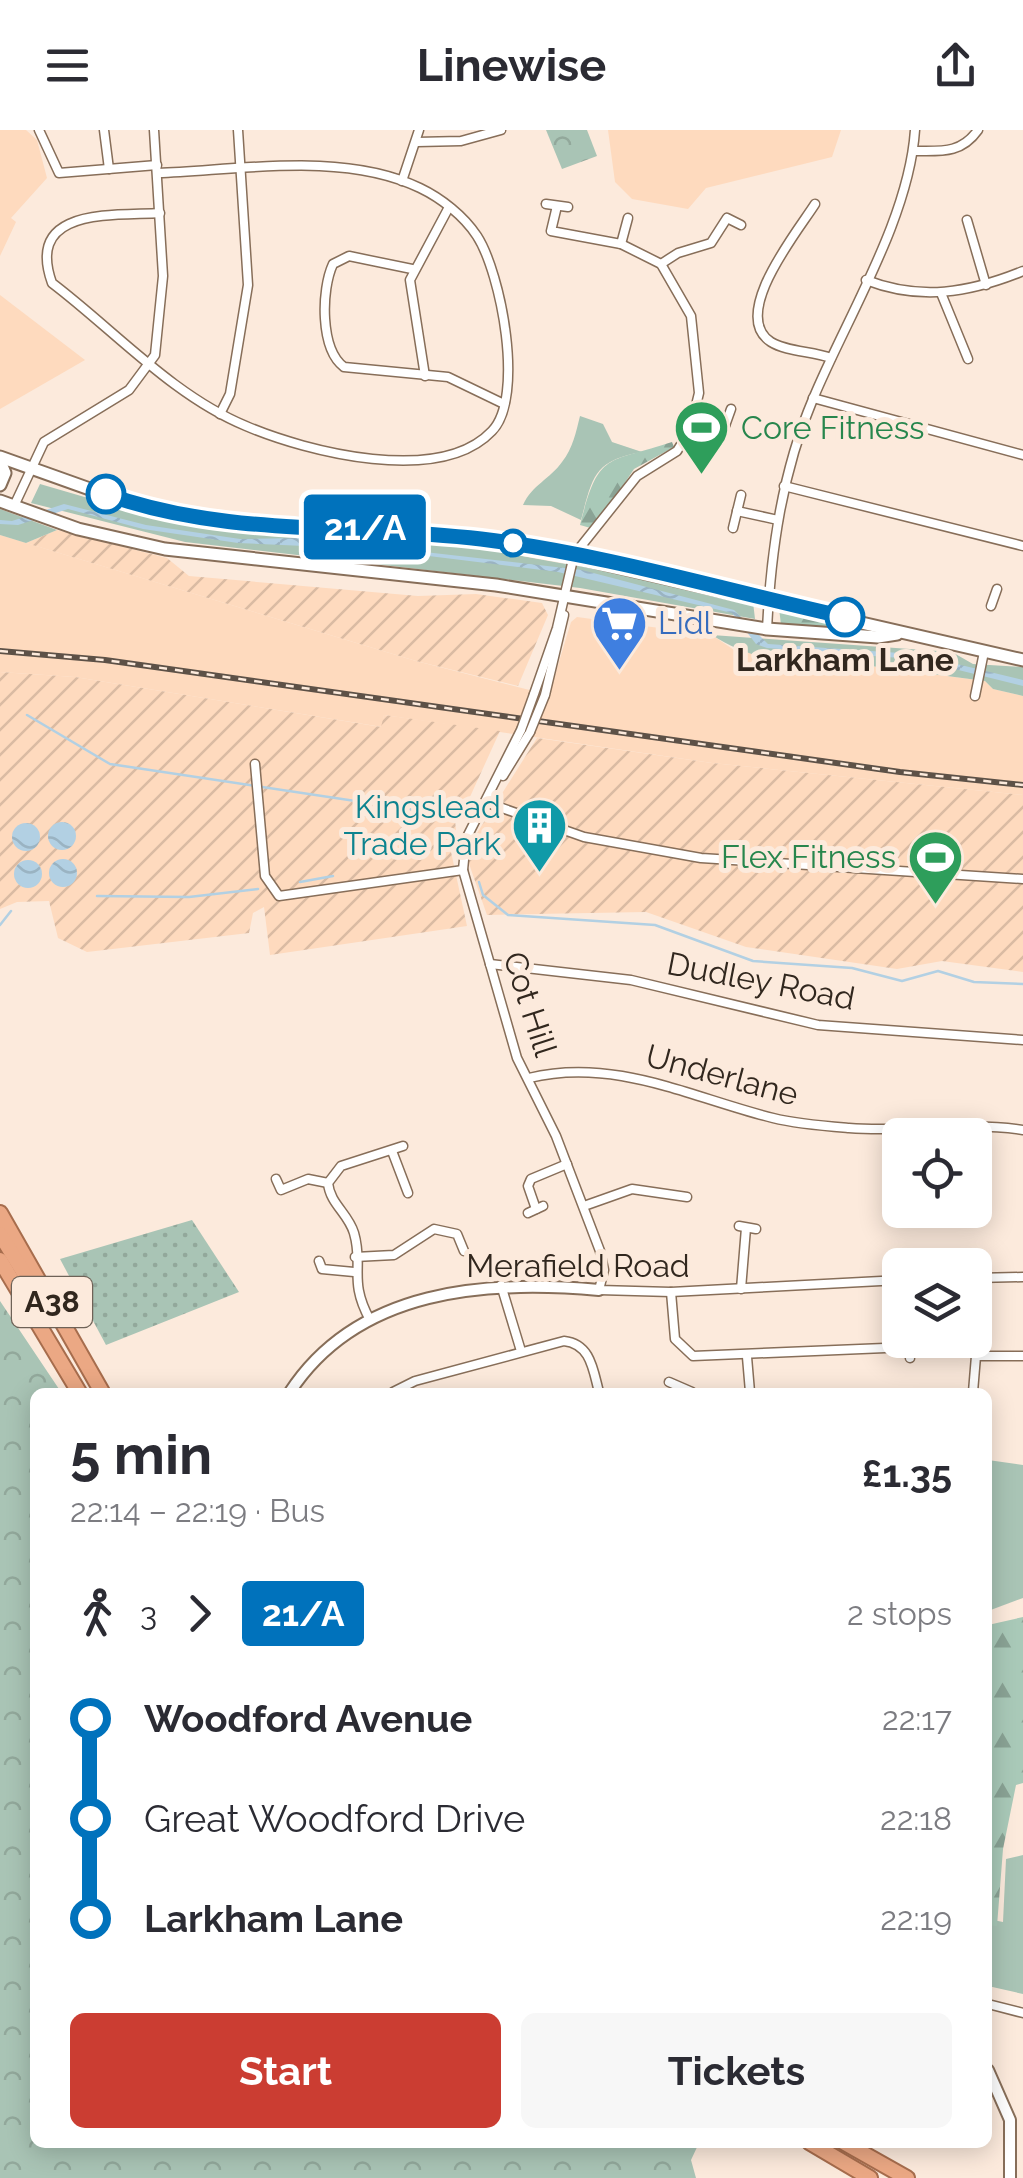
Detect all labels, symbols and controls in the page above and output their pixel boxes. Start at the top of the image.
icon: menu [40,38,95,93]
icon: share [928,38,983,93]
text: Linewise [417,39,606,92]
sports icon: Core Fitness [672,398,732,477]
place label: Core Fitness [741,409,925,446]
unlabelled marker [87,475,125,513]
line badge: 21/A [295,494,435,560]
text: 21/A [324,507,406,548]
unlabelled marker [500,530,526,556]
supermarket icon: Lidl [589,593,649,672]
marker: Larkham Lane [826,598,864,636]
place label: Lidl [658,604,713,641]
place label: Larkham Lane [736,641,954,678]
place label: Kingslead Trade Park [344,788,501,862]
building icon: Kingslead Trade Park [510,795,570,874]
sports icon: Flex Fitness [905,827,965,906]
place label: Flex Fitness [721,838,896,875]
street label: Dudley Road [664,944,858,1017]
street label: Cot Hill [496,947,565,1061]
street label: Underlane [642,1036,802,1113]
map controls [882,1118,992,1358]
button: locate [882,1118,992,1228]
street label: Merafield Road [466,1247,690,1284]
button: layers [882,1248,992,1358]
road number: A38 [12,1277,92,1327]
text: 5 min [70,1422,212,1487]
text: £1.35 [862,1451,952,1496]
text: 22:14 – 22:19 · Bus [70,1492,325,1529]
icon: walk [70,1586,125,1641]
icon: forward [172,1586,227,1641]
text: 21/A [262,1593,344,1634]
text: 3 [140,1595,157,1632]
text: 2 stops [847,1595,952,1632]
text: Woodford Avenue [144,1696,472,1741]
text: 22:17 [882,1700,952,1737]
text: Great Woodford Drive [144,1796,525,1841]
text: 22:18 [880,1800,952,1837]
text: Larkham Lane [144,1896,403,1941]
text: 22:19 [880,1900,952,1937]
button: Start [70,2013,501,2128]
button: Tickets [521,2013,952,2128]

